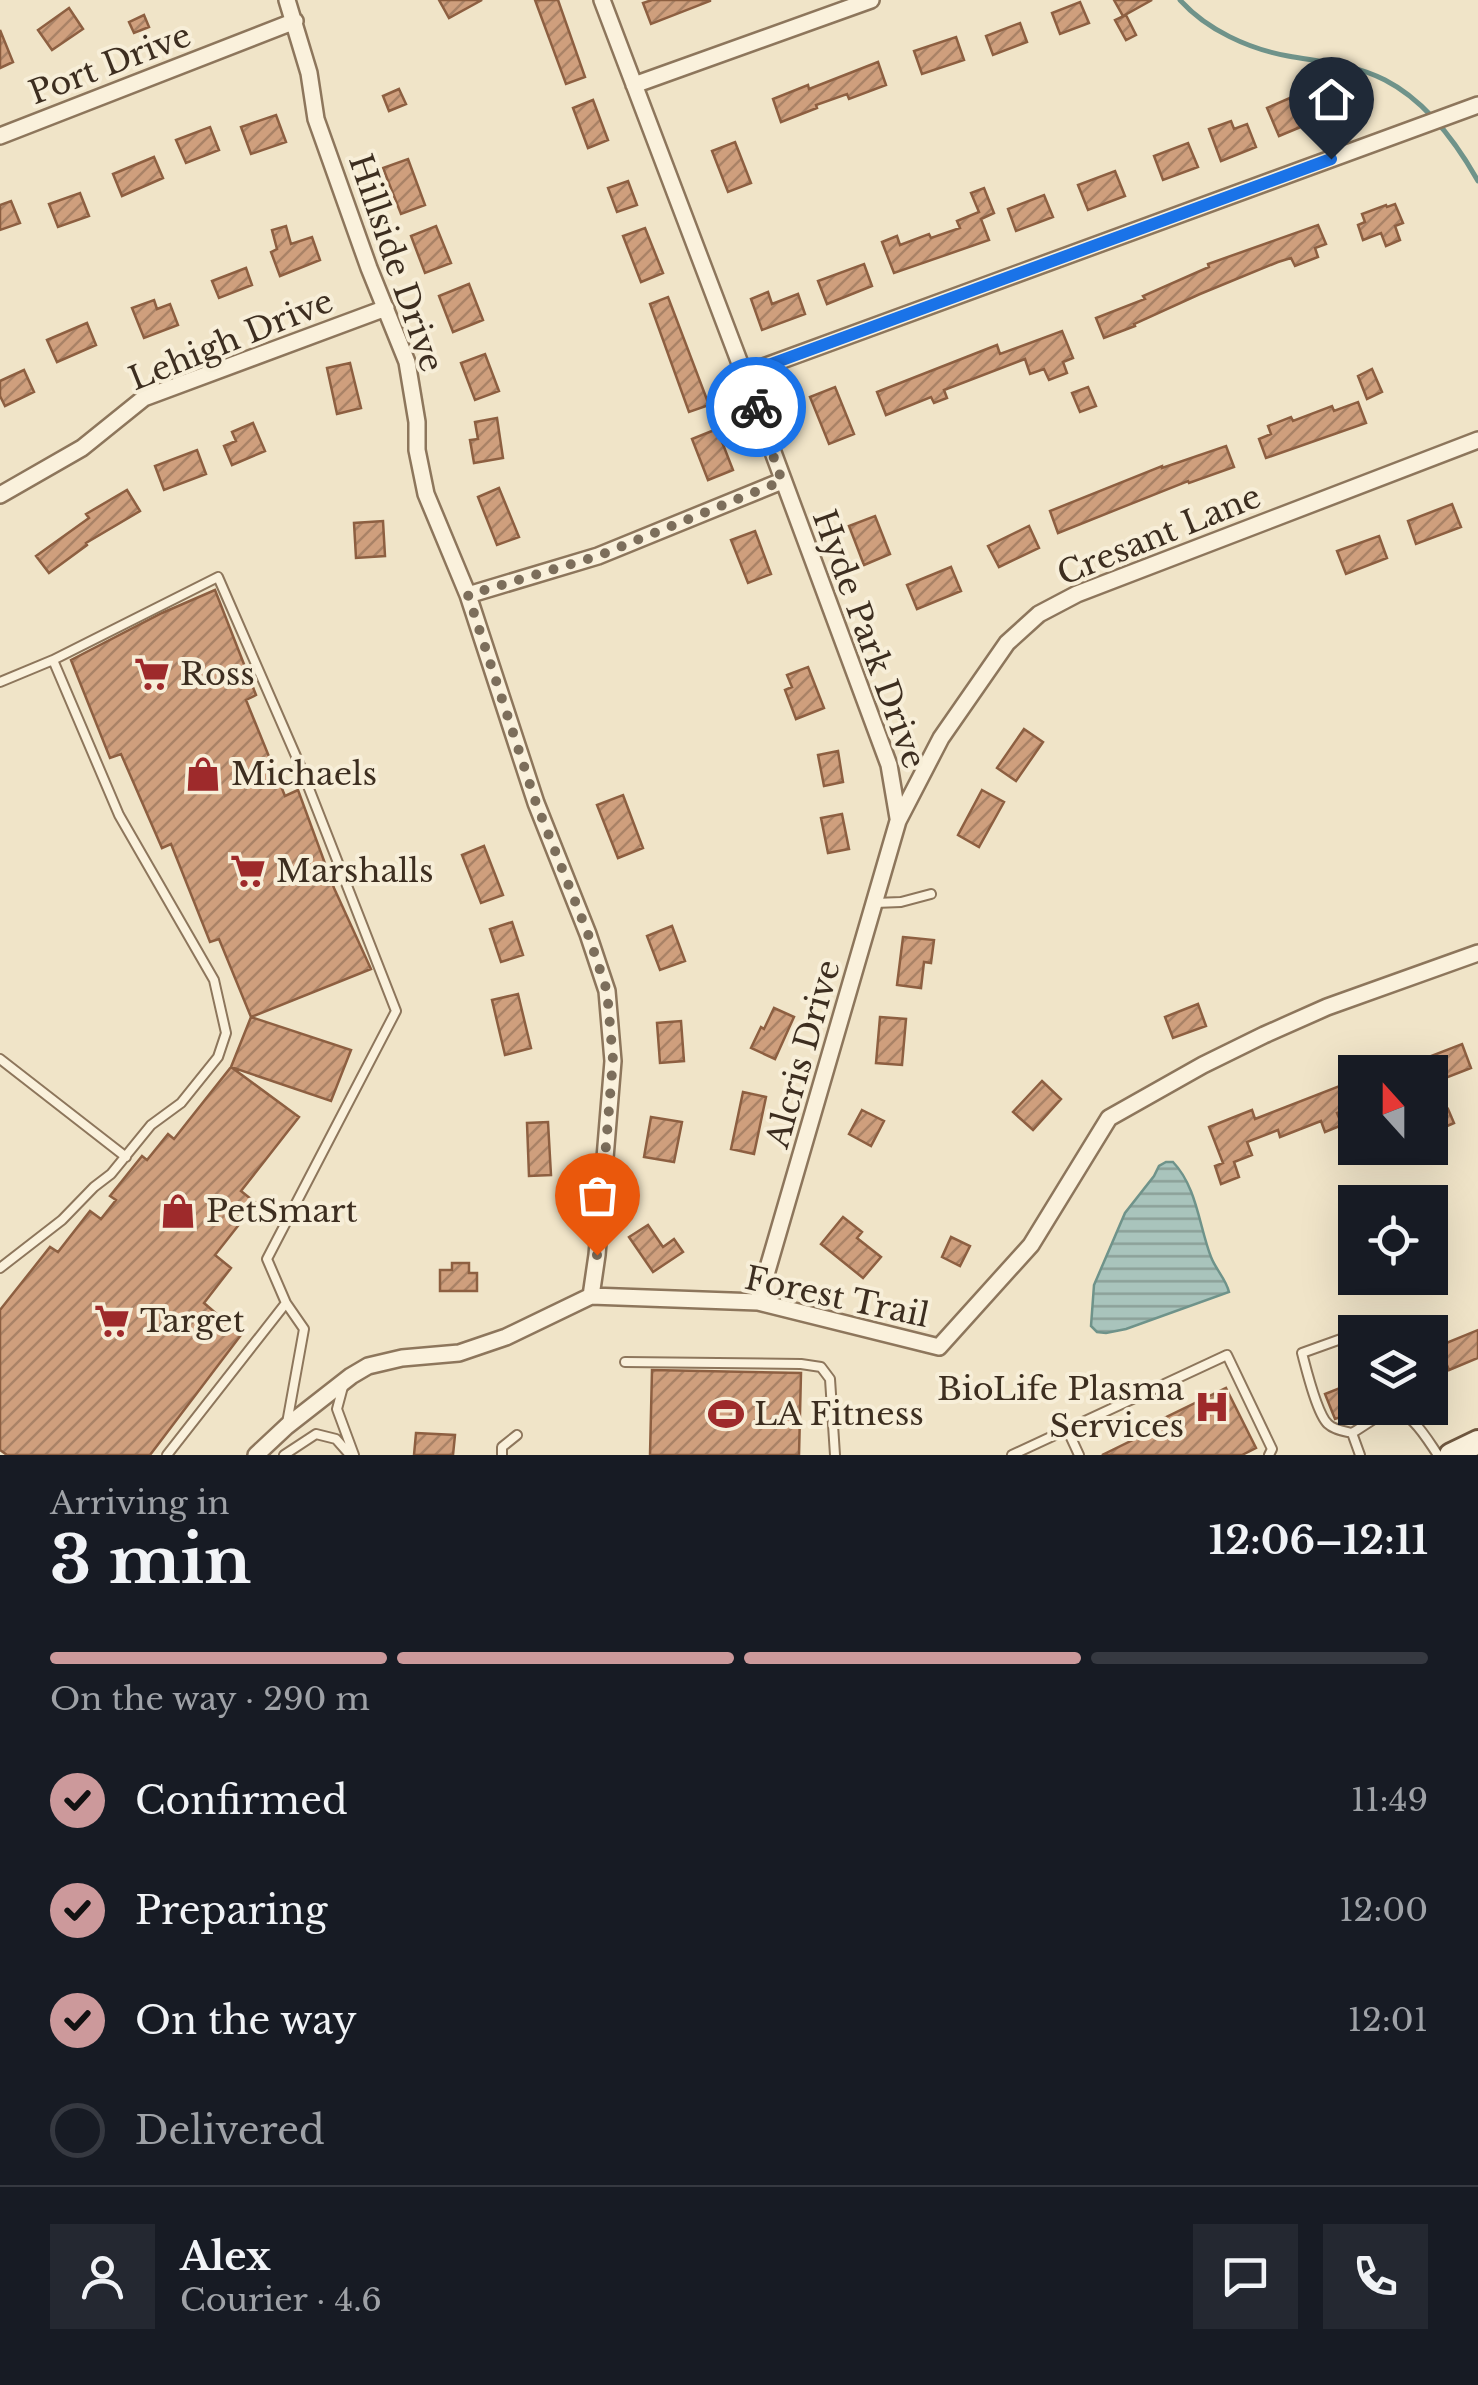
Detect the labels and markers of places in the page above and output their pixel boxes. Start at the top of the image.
pin [1289,57,1374,160]
place label: Ross [180,654,255,694]
supermarket icon: Ross [133,655,171,693]
place label: Michaels [231,754,377,794]
shop icon: Michaels [184,755,222,793]
place label: Marshalls [276,851,433,891]
supermarket icon: Marshalls [229,852,267,890]
pin [555,1153,640,1256]
place label: PetSmart [206,1191,358,1231]
shop icon: PetSmart [159,1192,197,1230]
place label: Target [140,1301,245,1341]
supermarket icon: Target [93,1302,131,1340]
place label: BioLife Plasma Services [937,1369,1184,1446]
hospital icon: BioLife Plasma Services [1193,1388,1231,1426]
place label: LA Fitness [754,1394,924,1434]
sports icon: LA Fitness [707,1395,745,1433]

